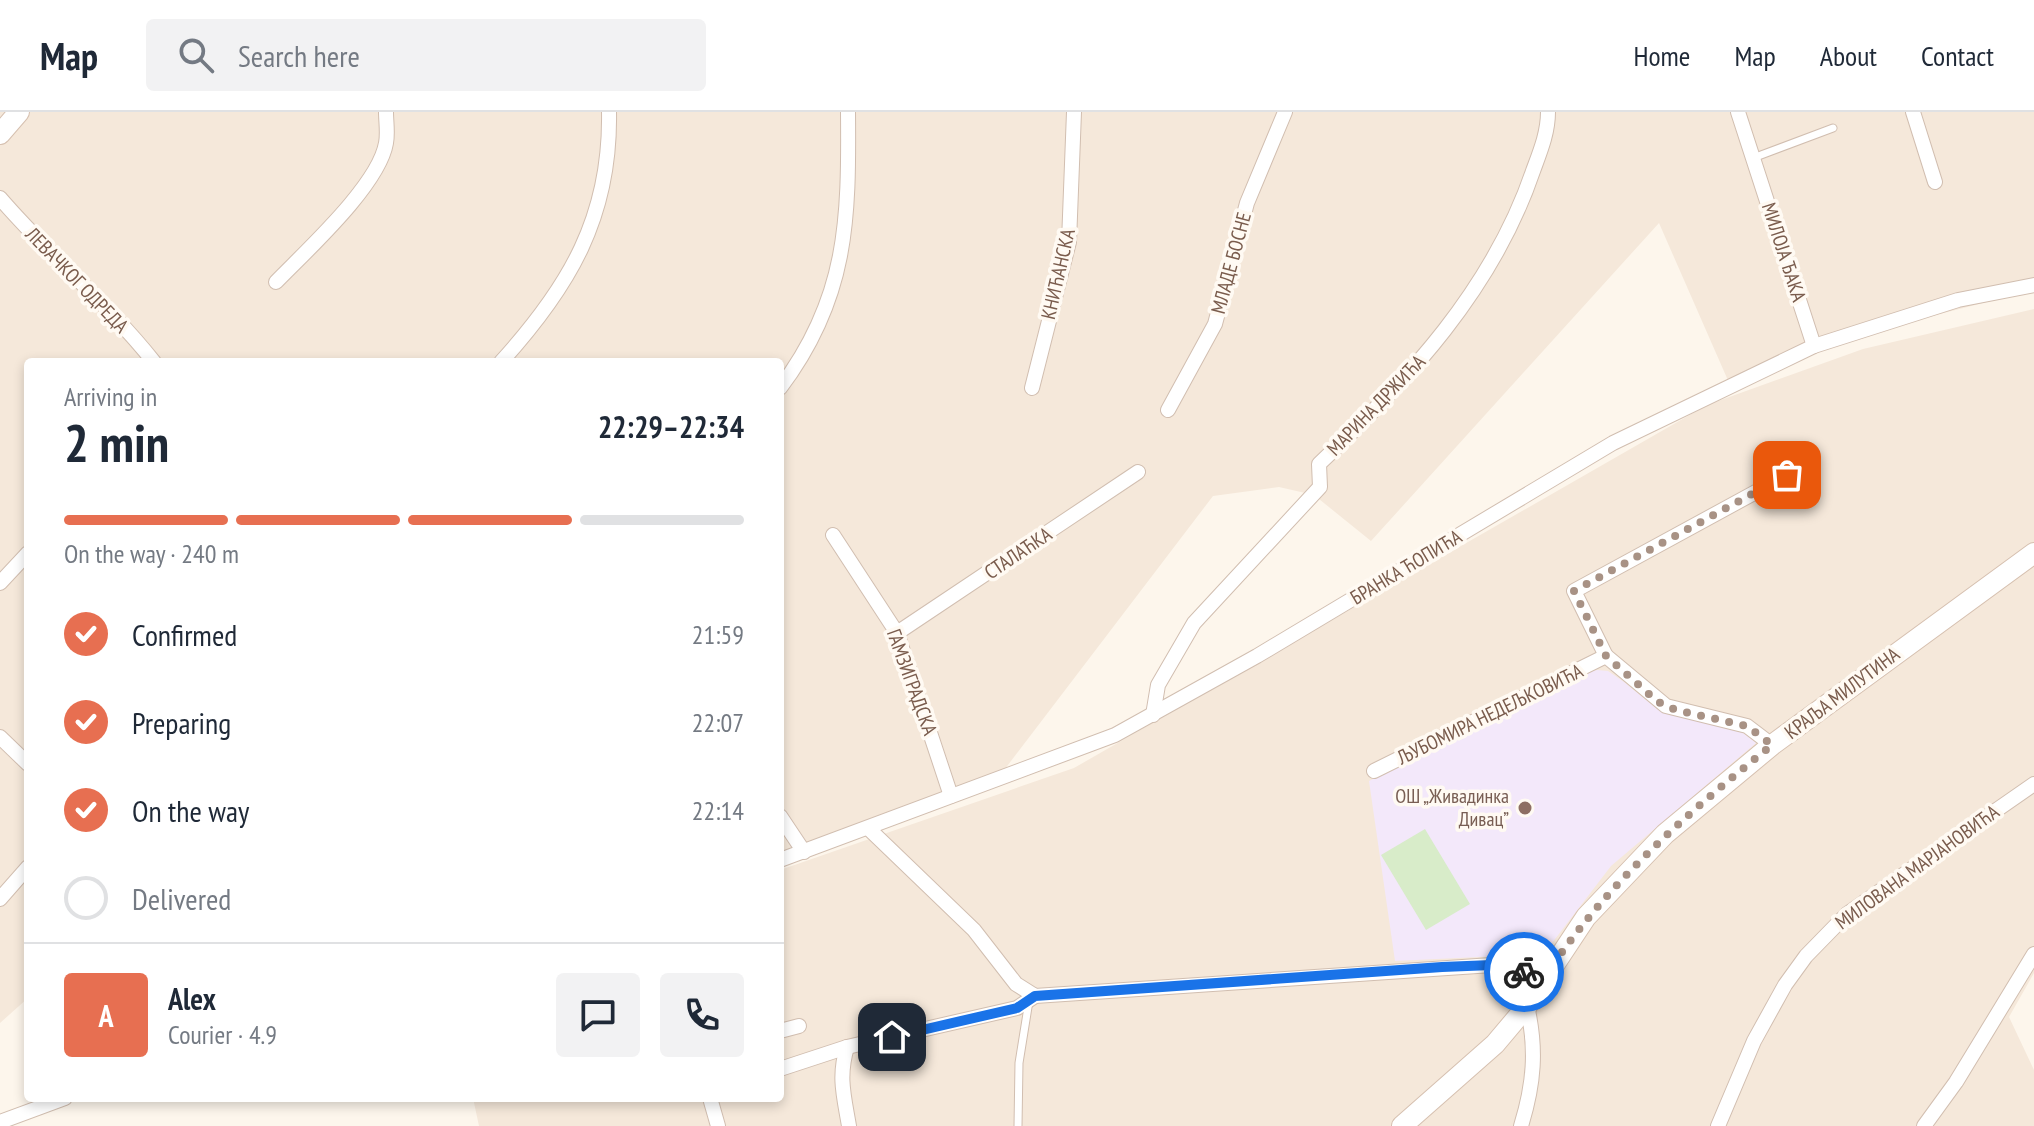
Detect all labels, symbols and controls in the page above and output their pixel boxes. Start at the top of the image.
search box [146,19,706,91]
text: Map [40,31,98,80]
icon: search [174,33,218,77]
text: Search here [238,36,360,75]
text: Home [1634,37,1690,74]
text: Map [1734,37,1776,74]
text: About [1820,37,1877,74]
text: Contact [1921,37,1994,74]
street label: МИЛОЈА ЂАКА [1756,199,1812,305]
street label: МЛАДЕ БОСНЕ [1205,209,1257,317]
street label: ЛЕВАЧКОГ ОДРЕДА [19,221,134,339]
street label: КНИЋАНСКА [1035,226,1081,322]
street label: МАРИНА ДРЖИЋА [1321,349,1431,461]
text: Arriving in [64,380,157,413]
text: 22:29–22:34 [598,407,744,446]
text: 2 min [64,409,169,476]
pin [1753,441,1821,509]
icon: bag [1765,453,1809,497]
street label: СТАЛАЋКА [979,521,1057,585]
street label: БРАНКА ЋОПИЋА [1346,523,1467,610]
text: On the way · 240 m [64,537,239,570]
icon: check [64,612,108,656]
text: Confirmed [132,615,237,654]
text: 21:59 [692,618,744,651]
street label: ГАМЗИГРАДСКА [881,625,943,739]
street label: КРАЉА МИЛУТИНА [1779,641,1905,745]
street label: ЉУБОМИРА НЕДЕЉКОВИЋА [1392,657,1588,771]
icon: check [64,700,108,744]
text: Preparing [132,703,231,742]
text: 22:07 [692,706,744,739]
place label: ОШ „Живадинка Дивац” [1395,783,1509,832]
icon: check [64,788,108,832]
text: On the way [132,791,249,830]
text: 22:14 [692,794,744,827]
street label: МИЛОВАНА МАРЈАНОВИЋА [1830,798,2004,935]
marker: ОШ „Живадинка Дивац” [1516,799,1534,817]
text: Delivered [132,879,231,918]
courier [1484,932,1564,1012]
icon: bike [1502,950,1546,994]
button: chat [556,973,640,1057]
button: phone [660,973,744,1057]
text: Alex [168,979,216,1018]
text: A [98,996,114,1035]
pin [858,1003,926,1071]
icon: home [870,1015,914,1059]
text: Courier · 4.9 [168,1018,277,1051]

